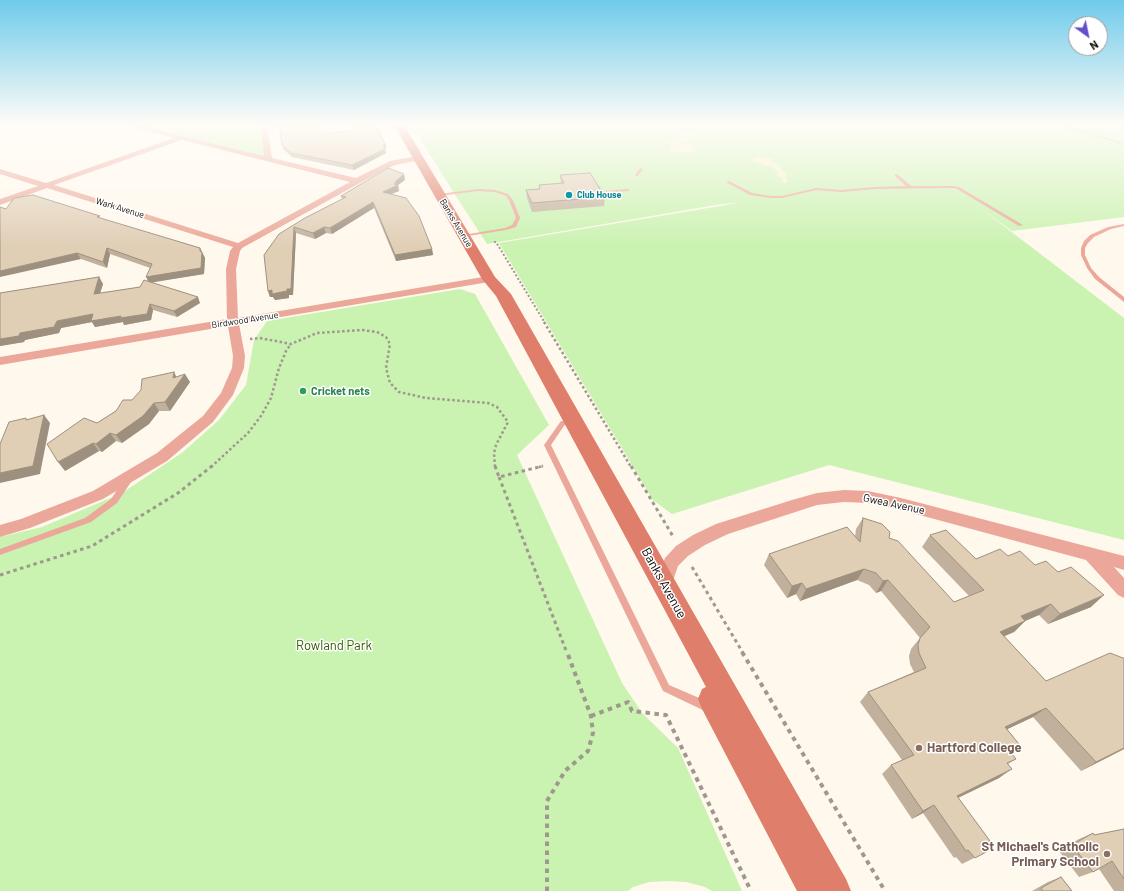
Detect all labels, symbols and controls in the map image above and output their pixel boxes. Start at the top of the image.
north arrow [1068,16,1108,56]
text: N [1088,38,1101,53]
marker: Club House [564,190,574,200]
place label: Club House [577,190,621,200]
street label: Wark Avenue [94,195,146,221]
street label: Banks Avenue [437,197,475,249]
street label: Birdwood Avenue [211,309,279,331]
place label: Cricket nets [311,384,370,398]
marker: Cricket nets [298,386,308,396]
street label: Gwea Avenue [862,491,926,517]
street label: Banks Avenue [638,545,690,621]
park label: Rowland Park [296,638,372,654]
place label: Hartford College [927,740,1022,756]
marker: Hartford College [914,743,924,753]
place label: St Michael's Catholic Primary School [982,839,1099,870]
marker: St Michael's Catholic Primary School [1102,849,1112,859]

